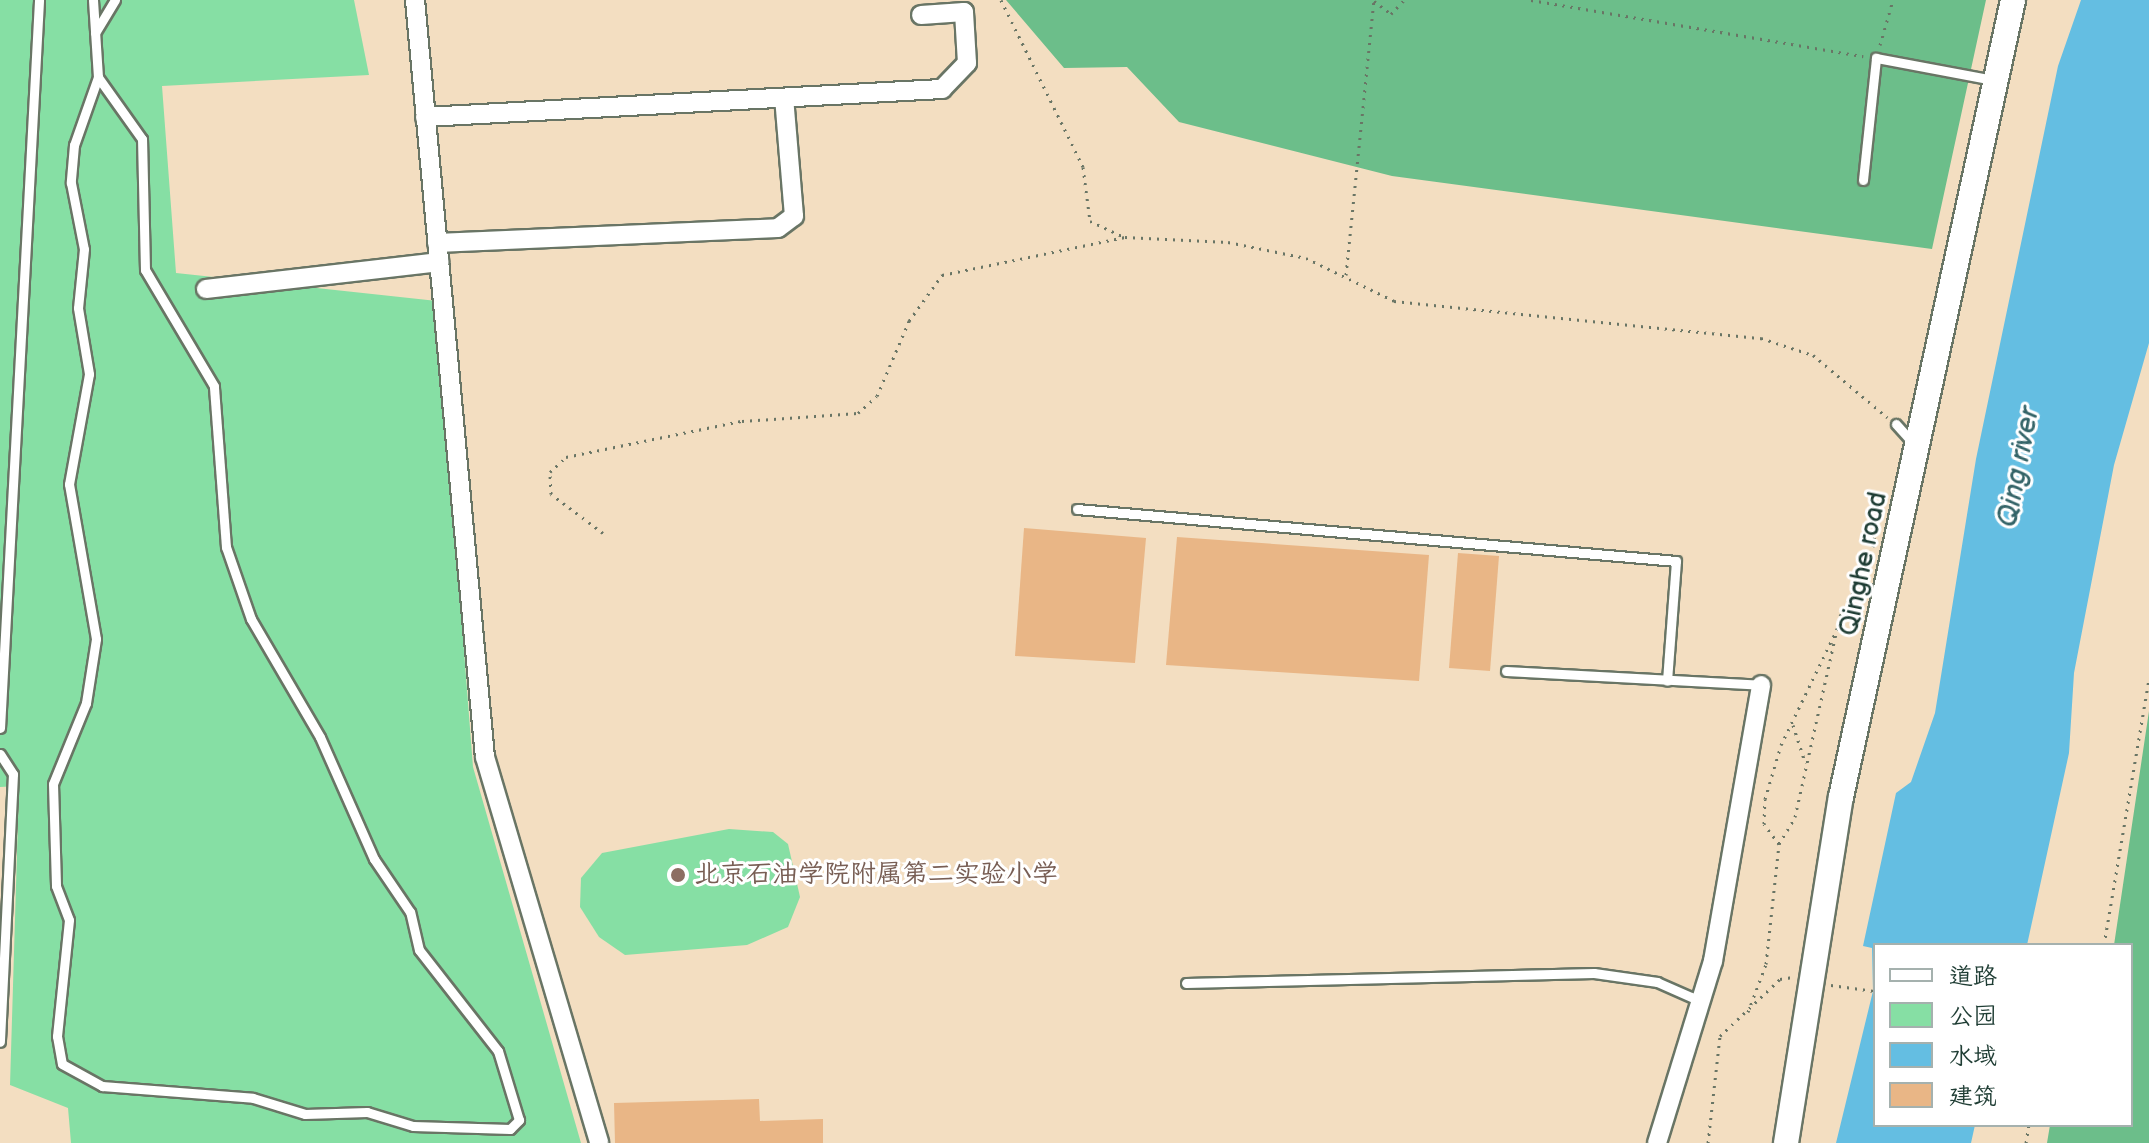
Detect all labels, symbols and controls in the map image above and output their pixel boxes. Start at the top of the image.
water label: Qing river [1991,404,2047,530]
street label: Qinghe road [1834,489,1894,639]
place label: 北京石油学院附属第二实验小学 [694,859,1058,891]
marker: 北京石油学院附属第二实验小学 [669,866,687,884]
legend [1873,943,2133,1127]
text: 道路 [1949,962,1997,991]
text: 公园 [1949,1002,1997,1031]
text: 水域 [1949,1042,1997,1071]
text: 建筑 [1949,1082,1997,1111]

